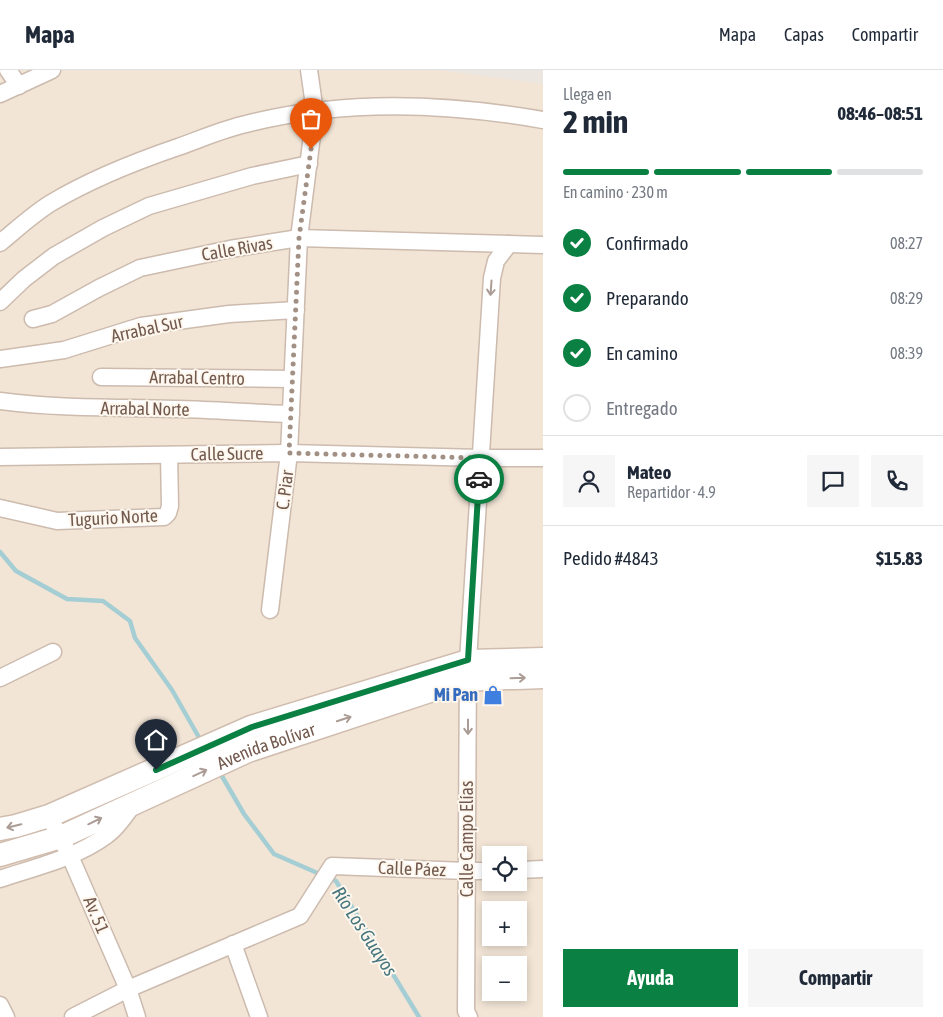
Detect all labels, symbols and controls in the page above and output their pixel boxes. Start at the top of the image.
text: Mapa [25,21,75,48]
text: Mapa [719,24,756,45]
text: Capas [784,24,824,45]
text: Compartir [852,24,918,45]
text: Llega en [563,85,612,103]
pin [290,98,332,149]
text: 08:46–08:51 [837,102,923,124]
text: 2 min [563,103,628,140]
icon: bag [297,105,325,133]
text: En camino · 230 m [563,183,668,201]
icon: check [563,229,591,257]
street label: Calle Rivas [200,232,274,265]
text: Confirmado [606,232,688,254]
text: 08:27 [890,234,923,252]
one-way arrow [487,279,496,295]
icon: check [563,284,591,312]
text: Preparando [606,287,689,309]
text: 08:29 [890,289,923,307]
street label: Arrabal Sur [109,310,186,346]
icon: check [563,339,591,367]
text: En camino [606,342,678,364]
text: 08:39 [890,344,923,362]
street label: Arrabal Centro [149,366,245,389]
street label: Arrabal Norte [100,397,190,420]
text: Entregado [606,397,678,419]
street label: Calle Sucre [190,442,264,465]
courier [454,454,504,504]
button: person [563,455,615,507]
button: chat [807,455,859,507]
button: phone [871,455,923,507]
text: Mateo [627,461,671,483]
icon: car [465,465,493,493]
street label: C. Piar [272,468,297,511]
text: Repartidor · 4.9 [627,483,716,501]
street label: Tugurio Norte [68,505,158,530]
text: Pedido #4843 [563,547,659,569]
text: $15.83 [876,547,923,569]
one-way arrow [510,674,526,683]
place label: Mi Pan [434,684,478,705]
shop icon: Mi Pan [482,684,504,706]
one-way arrow [336,714,351,723]
street label: Avenida Bolívar [213,718,319,774]
one-way arrow [463,718,473,735]
pin [135,719,177,770]
icon: home [142,726,170,754]
one-way arrow [192,767,207,777]
street label: Calle Campo Elías [456,781,477,897]
one-way arrow [87,816,102,825]
one-way arrow [6,822,22,831]
map controls [482,846,527,1001]
button: locate [482,846,527,891]
street label: Calle Páez [378,857,447,880]
water label: Río Los Guayos [328,882,402,980]
street label: Av. 51 [79,893,114,937]
button: + [482,901,527,946]
button: Ayuda [563,949,738,1007]
button: Compartir [748,949,923,1007]
button: − [482,956,527,1001]

